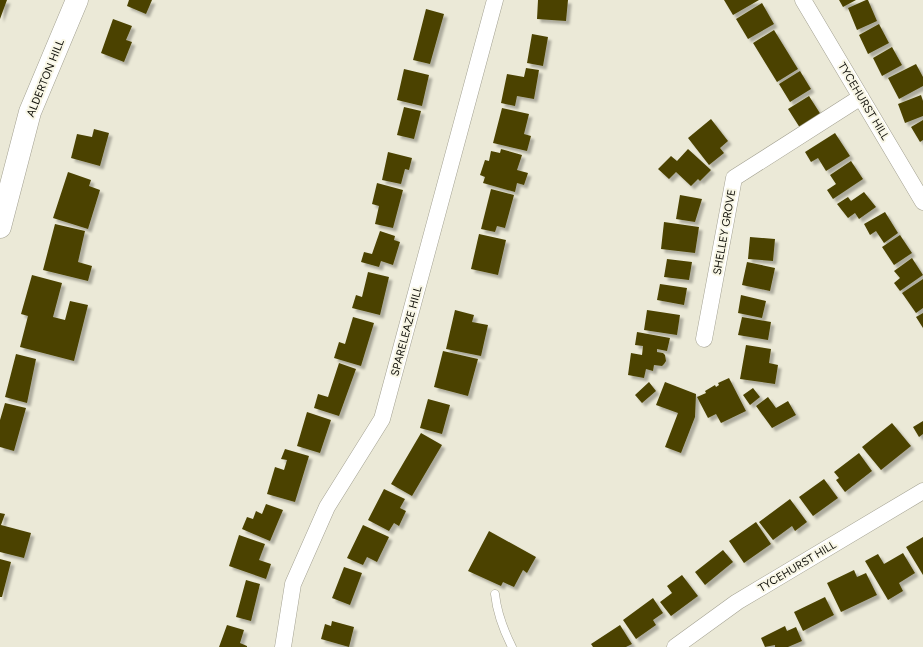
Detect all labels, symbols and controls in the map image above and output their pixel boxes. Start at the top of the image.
street label: ALDERTON HILL [24,37,67,119]
street label: TYCEHURST HILL [835,60,892,143]
street label: SHELLEY GROVE [711,188,738,276]
street label: SPARELEAZE HILL [388,284,425,378]
street label: TYCEHURST HILL [756,538,839,595]

